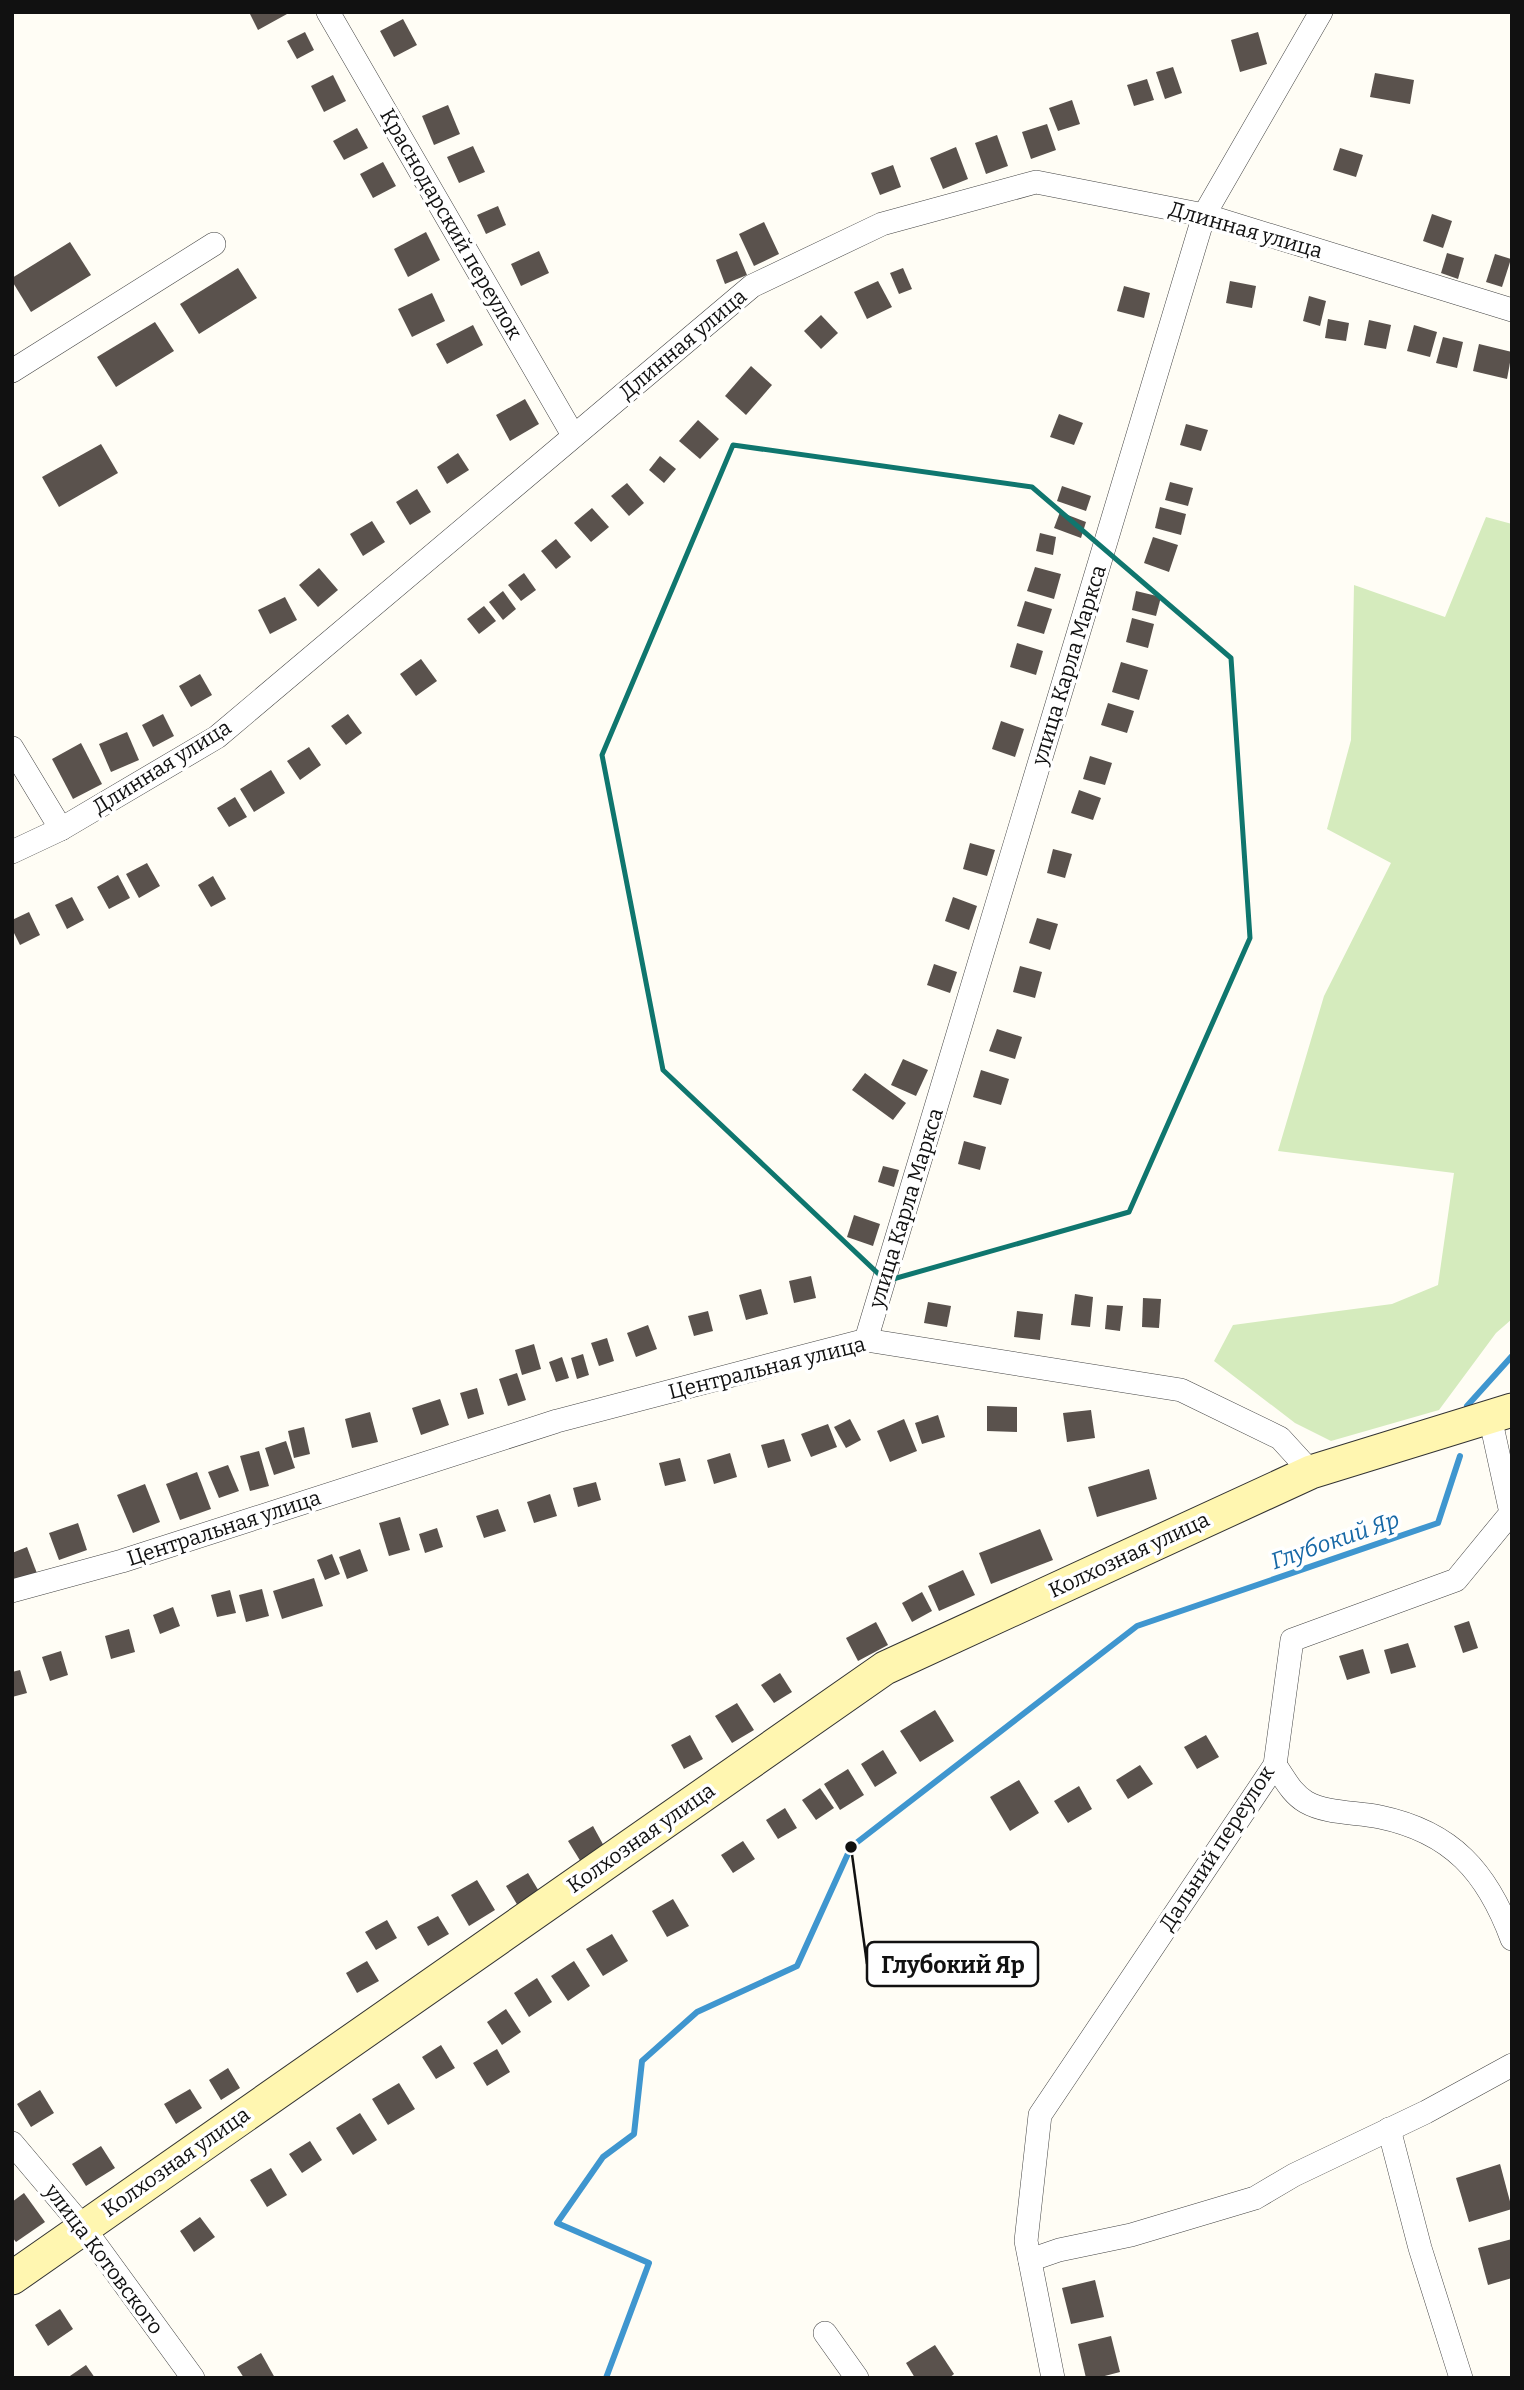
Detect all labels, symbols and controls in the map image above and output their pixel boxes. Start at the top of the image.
street label: Краснодарский переулок [374,104,528,344]
street label: Длинная улица [1166,196,1326,264]
street label: Длинная улица [614,283,752,405]
street label: улица Карла Маркса [1026,561,1112,769]
street label: Длинная улица [88,714,236,820]
street label: улица Карла Маркса [863,1104,949,1312]
street label: Центральная улица [666,1331,869,1405]
street label: Центральная улица [124,1484,325,1572]
water label: Глубокий Яр [1267,1505,1403,1575]
street label: Колхозная улица [1044,1506,1214,1604]
street label: Дальний переулок [1154,1760,1280,1935]
street label: Колхозная улица [562,1777,720,1899]
callout: Глубокий Яр [867,1942,1038,1986]
text: Глубокий Яр [881,1951,1025,1979]
street label: Колхозная улица [97,2101,255,2223]
street label: улица Котовского [38,2178,169,2339]

